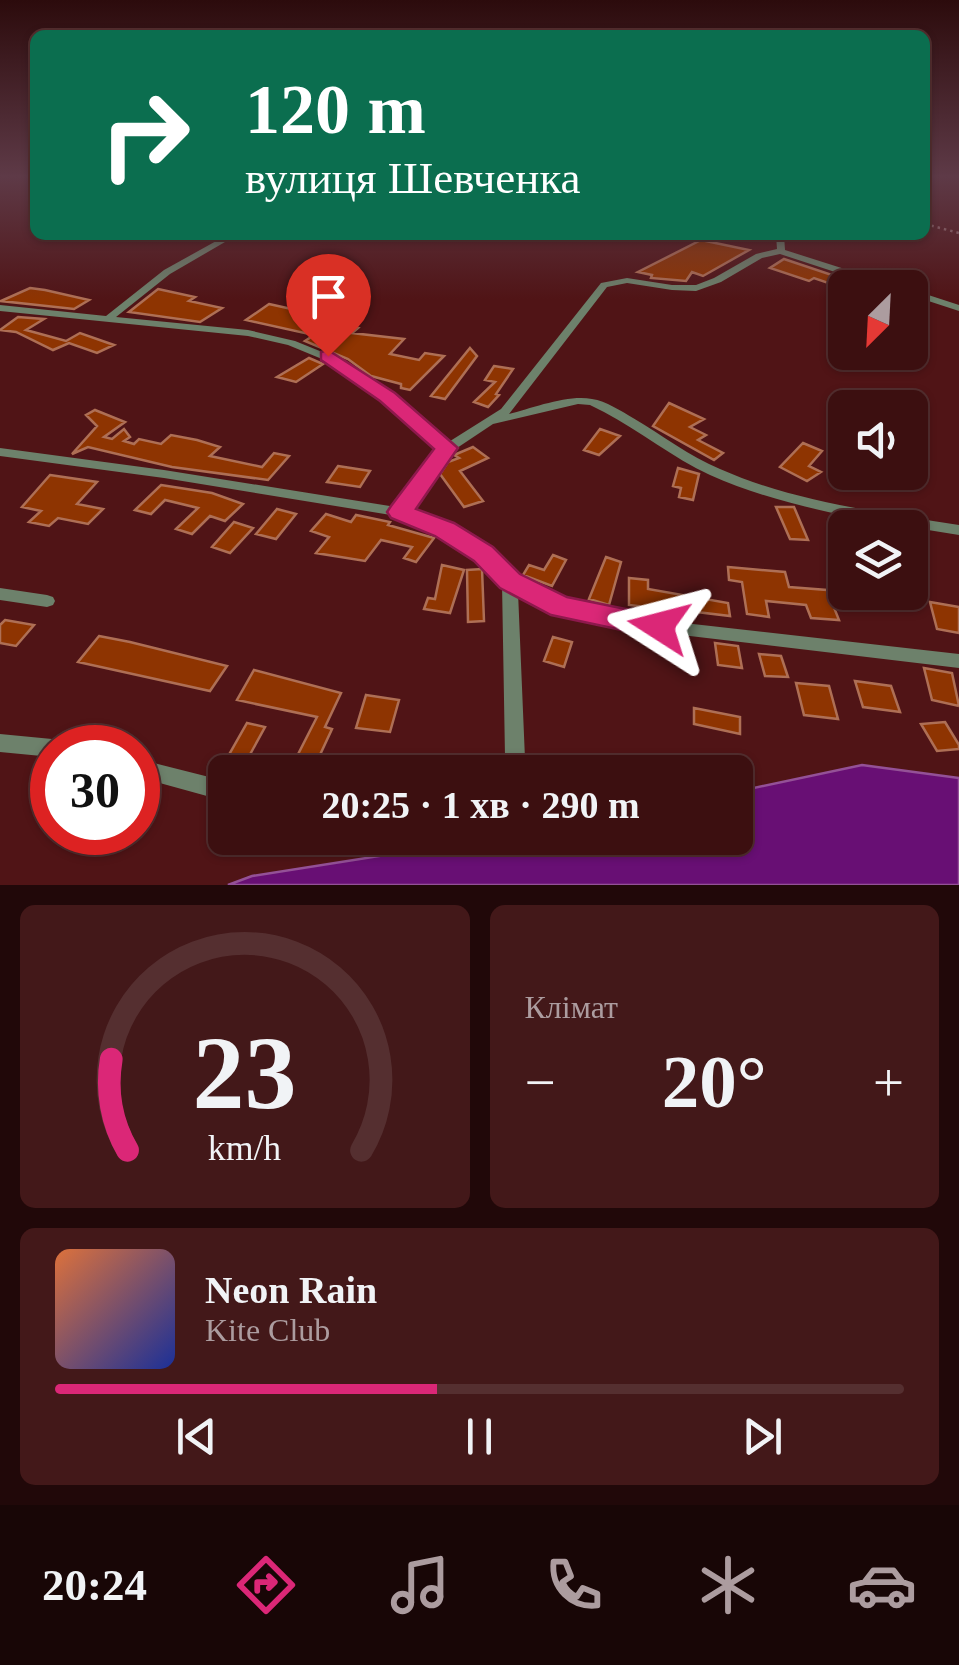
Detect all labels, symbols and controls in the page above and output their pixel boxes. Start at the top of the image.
icon: right [80,70,210,200]
text: 120 m [245,71,426,148]
text: вулиця Шевченка [245,153,581,203]
pin [286,254,371,357]
icon: arrive [301,269,356,324]
north arrow [828,270,928,370]
map controls [828,270,928,610]
button: sound [828,390,928,490]
button: layers [828,510,928,610]
position arrow [607,574,711,678]
speed limit sign: 30 [30,725,160,855]
text: 20:25 · 1 хв · 290 m [321,784,640,826]
text: Клімат [525,989,618,1025]
text: 23 [193,1015,297,1130]
text: 20° [662,1040,767,1123]
text: − [525,1052,556,1113]
text: + [873,1052,904,1113]
text: km/h [208,1128,282,1168]
text: Neon Rain [205,1269,377,1311]
text: Kite Club [205,1312,330,1348]
icon: previous [169,1409,224,1464]
icon: pause [452,1409,507,1464]
icon: next [735,1409,790,1464]
icon: directions [231,1550,301,1620]
icon: music [385,1550,455,1620]
icon: phone [539,1550,609,1620]
icon: climate [693,1550,763,1620]
icon: car [847,1550,917,1620]
text: 20:24 [42,1560,147,1610]

